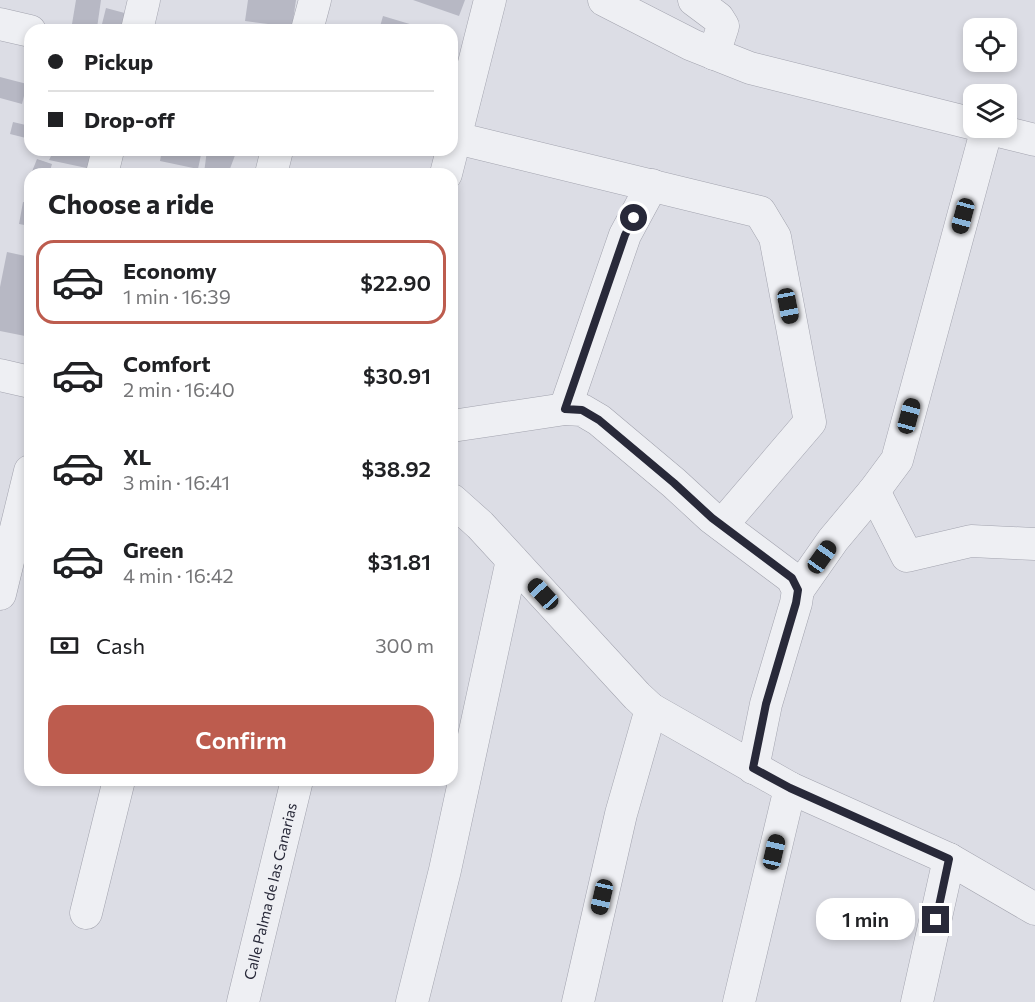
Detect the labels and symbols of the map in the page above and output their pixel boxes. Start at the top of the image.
car [950,196,976,236]
route start [620,204,647,231]
car [776,287,800,325]
car [896,396,922,436]
car [804,537,840,577]
car [524,575,562,613]
street label: Calle Palma de las Canarias [240,801,300,982]
car [761,832,787,872]
car [589,877,615,917]
callout: 1 min [816,899,915,941]
route end [922,906,949,933]

